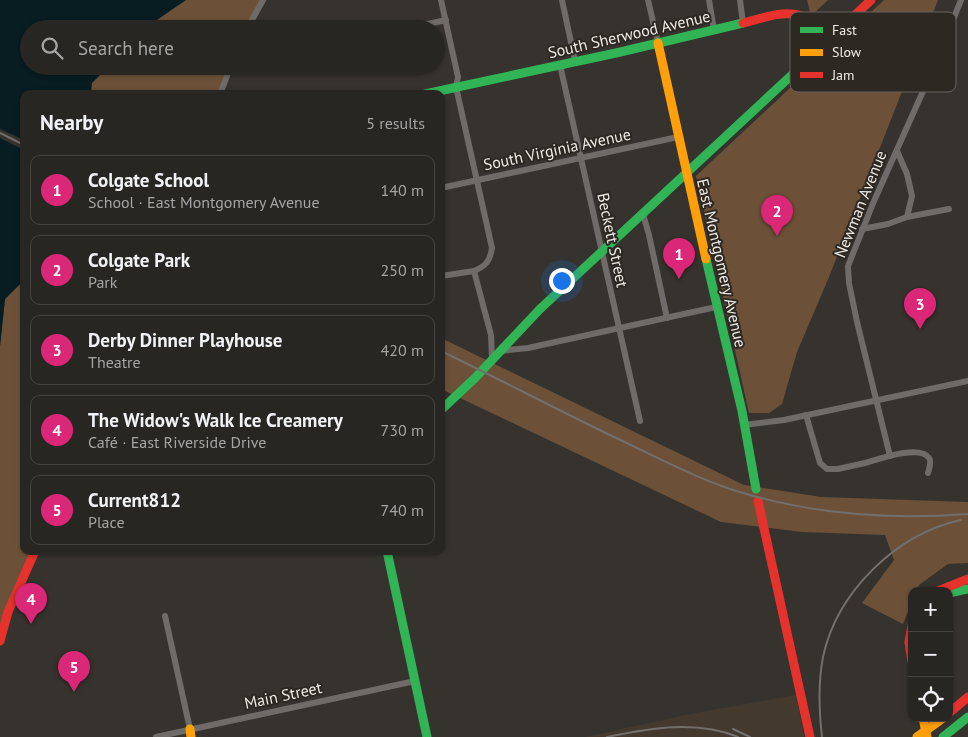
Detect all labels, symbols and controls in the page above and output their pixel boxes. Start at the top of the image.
street label: South Sherwood Avenue [546,6,712,62]
legend [790,12,956,92]
search box [20,20,445,75]
text: Fast [832,21,857,39]
icon: search [38,34,66,62]
text: Search here [78,36,174,60]
text: Slow [832,43,862,61]
text: Jam [831,66,854,84]
text: Nearby [40,109,103,136]
text: 5 results [366,113,425,133]
street label: South Virginia Avenue [482,124,632,174]
street label: Newman Avenue [829,147,891,261]
text: Colgate School [88,168,209,192]
street label: East Montgomery Avenue [693,177,751,349]
text: 1 [52,180,62,200]
text: 140 m [381,180,424,200]
street label: Beckett Street [593,191,633,290]
text: School · East Montgomery Avenue [88,192,320,212]
pin: 2 [761,195,793,236]
pin: 1 [663,238,695,279]
text: Colgate Park [88,248,190,272]
text: 2 [52,260,62,280]
text: 250 m [381,260,424,280]
your location [549,268,575,294]
text: Park [88,272,117,292]
pin: 3 [904,288,936,329]
text: Derby Dinner Playhouse [88,328,282,352]
text: 3 [52,340,62,360]
text: 420 m [381,340,424,360]
text: Theatre [88,352,141,372]
text: The Widow's Walk Ice Creamery [88,408,343,432]
text: 4 [52,420,62,440]
text: 730 m [381,420,424,440]
text: Café · East Riverside Drive [88,432,266,452]
text: Current812 [88,488,181,512]
text: 5 [52,500,62,520]
text: 740 m [381,500,424,520]
text: Place [88,512,125,532]
pin: 4 [15,583,47,624]
map controls [908,587,953,722]
button: + [908,587,953,632]
button: − [908,632,953,677]
pin: 5 [58,651,90,692]
street label: Main Street [242,677,324,713]
button: locate [908,677,953,722]

